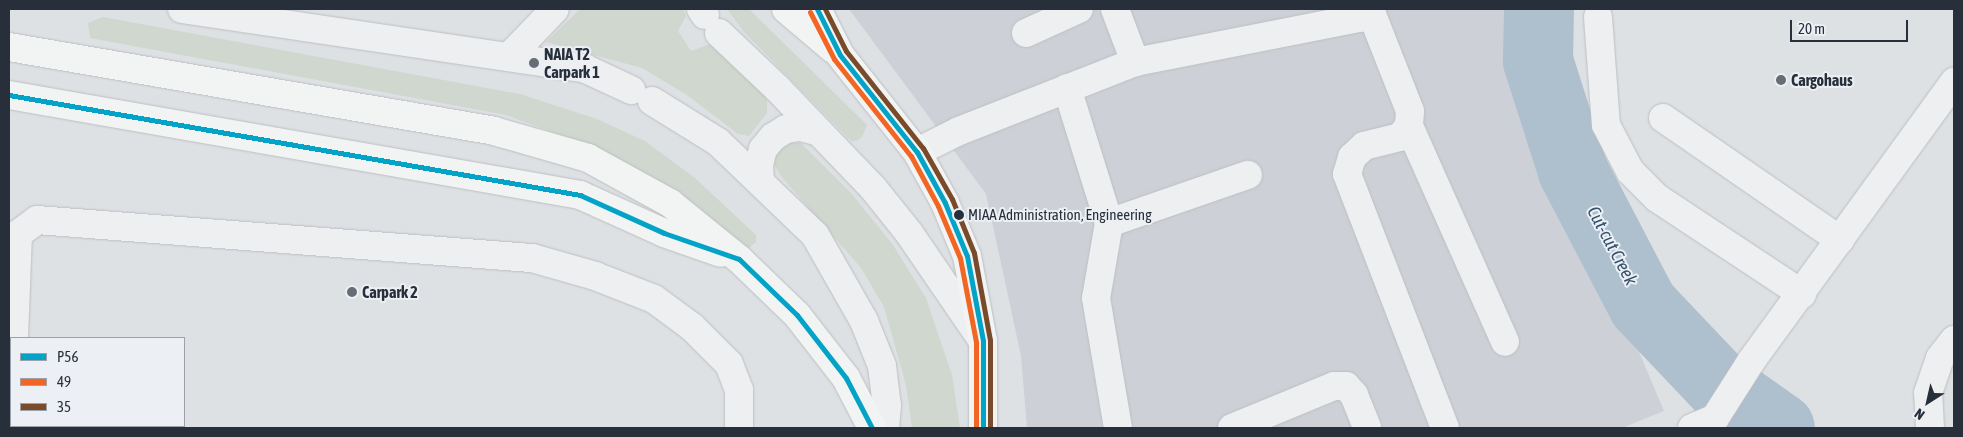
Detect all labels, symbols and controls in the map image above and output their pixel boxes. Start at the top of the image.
scale bar [1793,10,1910,42]
text: 20 m [1798,20,1825,37]
place label: NAIA T2 Carpark 1 [544,44,600,82]
marker: NAIA T2 Carpark 1 [528,57,540,69]
place label: Cargohaus [1791,70,1853,90]
marker: Cargohaus [1775,74,1787,86]
water label: Cut-cut Creek [1582,203,1642,289]
place label: MIAA Administration, Engineering [968,206,1152,224]
marker: MIAA Administration, Engineering [954,210,964,220]
place label: Carpark 2 [362,282,418,302]
marker: Carpark 2 [346,286,358,298]
legend [10,337,185,427]
text: P56 [57,348,78,365]
text: 49 [57,373,71,390]
north arrow [1903,377,1953,427]
text: 35 [57,398,71,415]
text: N [1911,405,1927,423]

